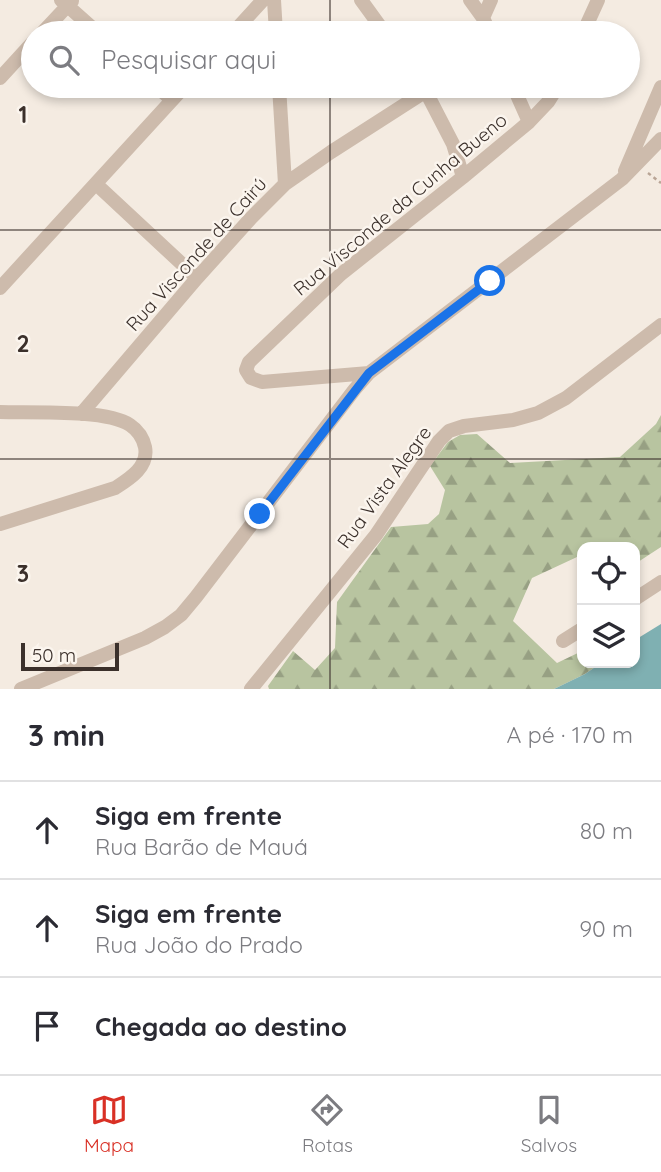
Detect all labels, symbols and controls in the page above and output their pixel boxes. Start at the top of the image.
search box [21,21,640,98]
icon: search [45,41,83,79]
text: Pesquisar aqui [101,43,276,76]
text: 1 [19,100,27,129]
street label: Rua Visconde da Cunha Bueno [288,107,512,301]
street label: Rua Visconde de Cairú [121,172,271,336]
route start [474,265,505,296]
text: 2 [16,329,30,358]
street label: Rua Vista Alegre [332,421,436,553]
route end [244,498,275,529]
map controls [577,542,640,668]
button: locate [577,542,640,605]
text: 3 [17,559,29,588]
button: layers [577,605,640,668]
scale bar [21,640,119,672]
text: 50 m [32,643,76,667]
text: 3 min [28,716,105,754]
text: A pé · 170 m [507,720,633,749]
text: Siga em frente [95,799,282,832]
icon: ahead [28,811,66,849]
text: 80 m [580,816,633,845]
text: Rua Barão de Mauá [95,832,308,861]
text: Siga em frente [95,897,282,930]
icon: ahead [28,909,66,947]
text: 90 m [579,914,633,943]
text: Rua João do Prado [95,930,303,959]
icon: arrive [28,1007,66,1045]
text: Chegada ao destino [95,1010,347,1043]
tab: Mapa [84,1091,134,1157]
tab: Rotas [302,1091,353,1157]
tab: Salvos [521,1091,577,1157]

